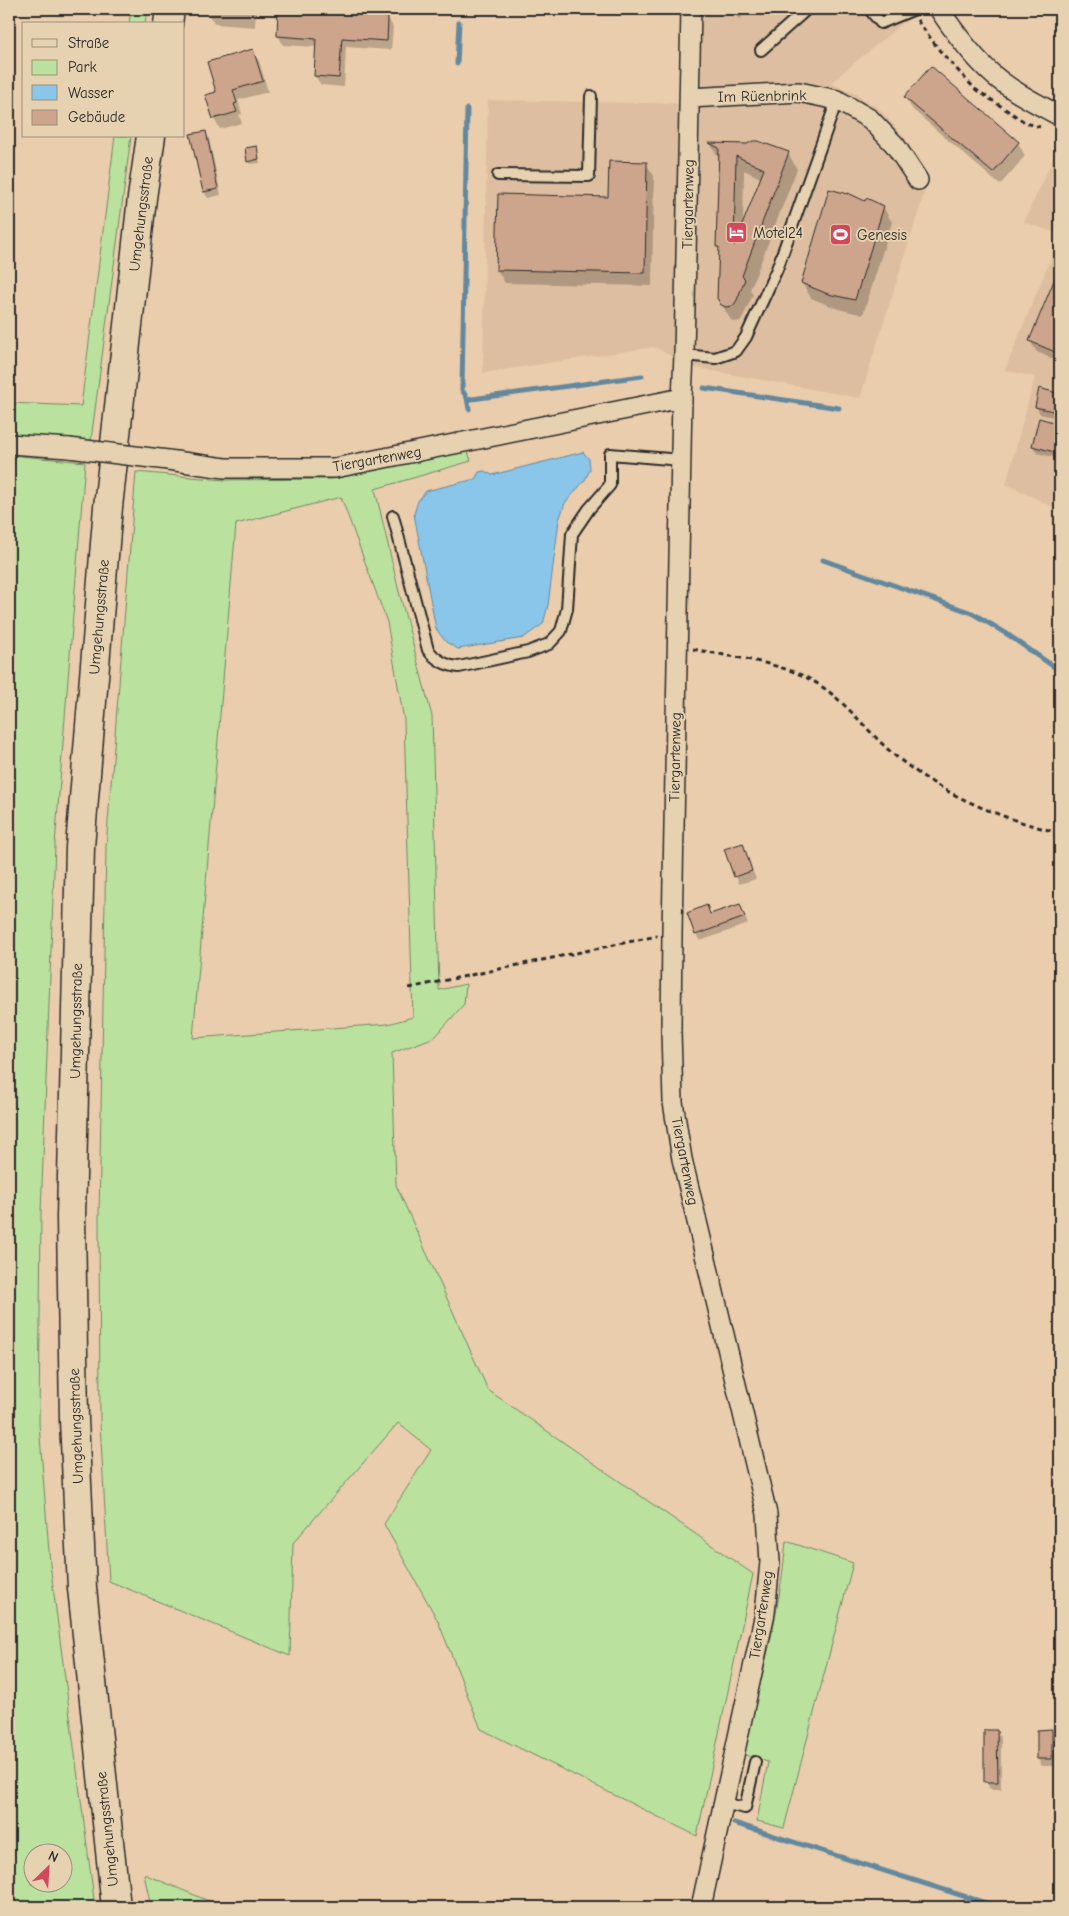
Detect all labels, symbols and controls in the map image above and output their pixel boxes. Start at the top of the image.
legend [22,22,185,138]
text: Straße [68,34,110,52]
text: Park [68,58,97,76]
text: Wasser [68,84,114,102]
street label: Im Rüenbrink [718,86,807,106]
text: Gebäude [68,108,126,126]
street label: Umgehungsstraße [125,155,157,273]
street label: Tiergartenweg [678,159,698,249]
hotel icon: Motel24 [725,221,749,245]
sports icon: Genesis [829,223,853,247]
place label: Motel24 [753,224,803,242]
place label: Genesis [857,226,907,244]
street label: Tiergartenweg [331,442,423,476]
street label: Umgehungsstraße [85,558,113,675]
street label: Tiergartenweg [665,712,685,802]
street label: Umgehungsstraße [66,962,86,1079]
street label: Tiergartenweg [668,1115,702,1207]
street label: Umgehungsstraße [65,1367,87,1484]
street label: Tiergartenweg [745,1569,777,1661]
street label: Umgehungsstraße [92,1770,122,1888]
north arrow [22,1844,72,1894]
text: N [46,1847,61,1866]

